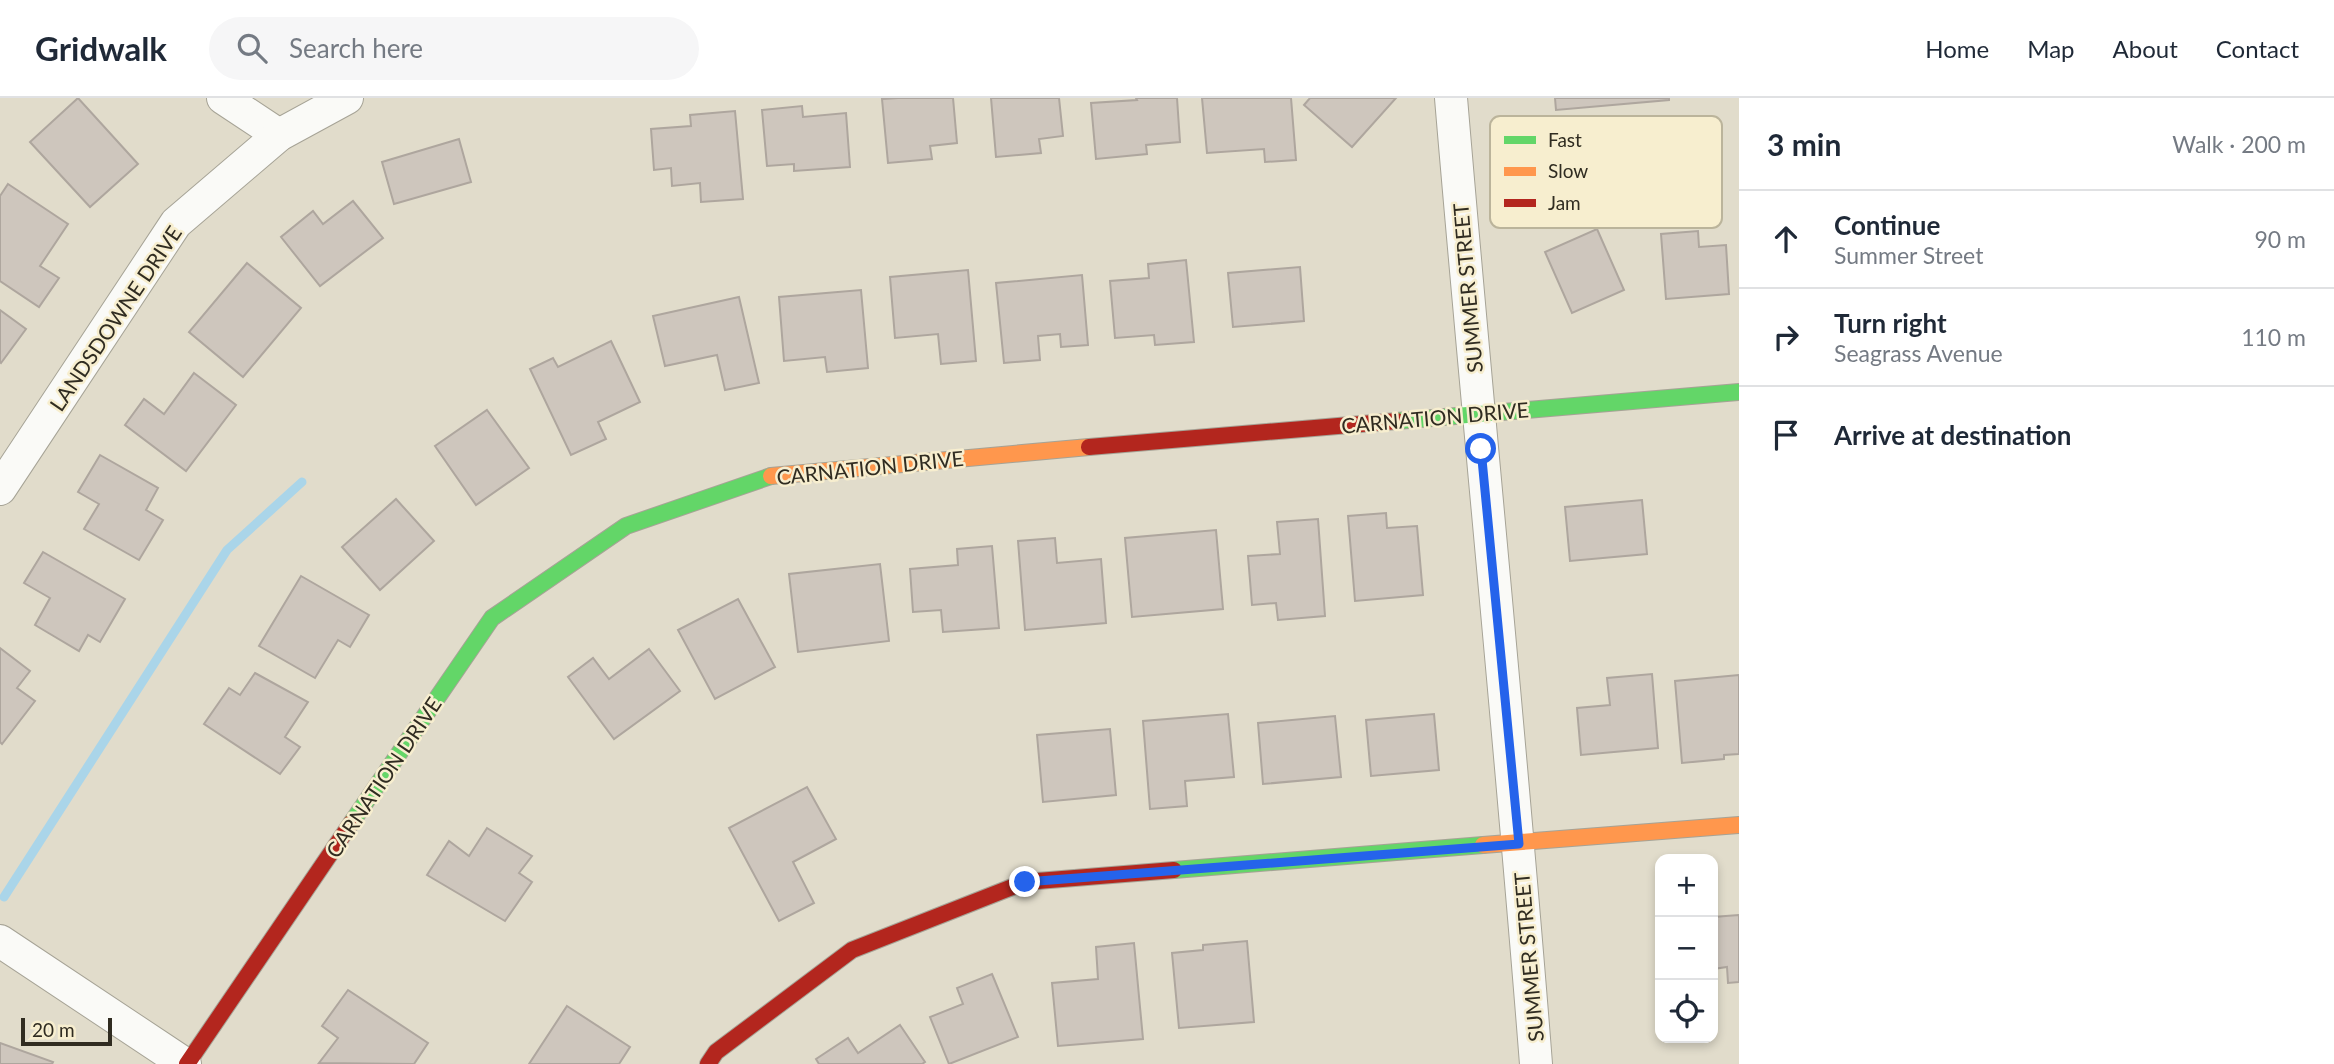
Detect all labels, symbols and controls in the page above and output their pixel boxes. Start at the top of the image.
search box [209,17,699,80]
text: Gridwalk [35,28,167,68]
icon: search [233,29,271,67]
text: Search here [289,32,423,64]
text: Home [1925,34,1989,63]
text: Map [2027,34,2075,63]
text: About [2113,34,2178,63]
text: Contact [2216,34,2299,63]
legend [1490,116,1722,228]
text: 3 min [1767,126,1841,162]
text: Fast [1548,128,1582,151]
text: Walk · 200 m [2172,130,2306,158]
text: Slow [1548,159,1588,182]
text: Jam [1548,191,1581,214]
street label: SUMMER STREET [1447,202,1487,374]
text: Continue [1834,209,1940,241]
icon: ahead [1767,220,1805,258]
street label: LANDSDOWNE DRIVE [44,221,186,415]
text: 90 m [2255,225,2306,253]
text: Summer Street [1834,241,1983,269]
text: Turn right [1834,307,1947,339]
icon: right [1767,318,1805,356]
text: 110 m [2241,323,2306,351]
text: Seagrass Avenue [1834,339,2003,367]
street label: CARNATION DRIVE [1340,396,1530,438]
icon: arrive [1767,416,1805,454]
text: Arrive at destination [1834,419,2071,451]
route start [1465,433,1496,464]
street label: CARNATION DRIVE [775,445,965,489]
street label: CARNATION DRIVE [320,692,446,862]
map controls [1655,854,1718,1043]
button: + [1655,854,1718,917]
route end [1009,866,1040,897]
street label: SUMMER STREET [1508,871,1548,1043]
button: − [1655,917,1718,980]
button: locate [1655,980,1718,1043]
scale bar [21,1015,112,1047]
text: 20 m [32,1018,75,1041]

